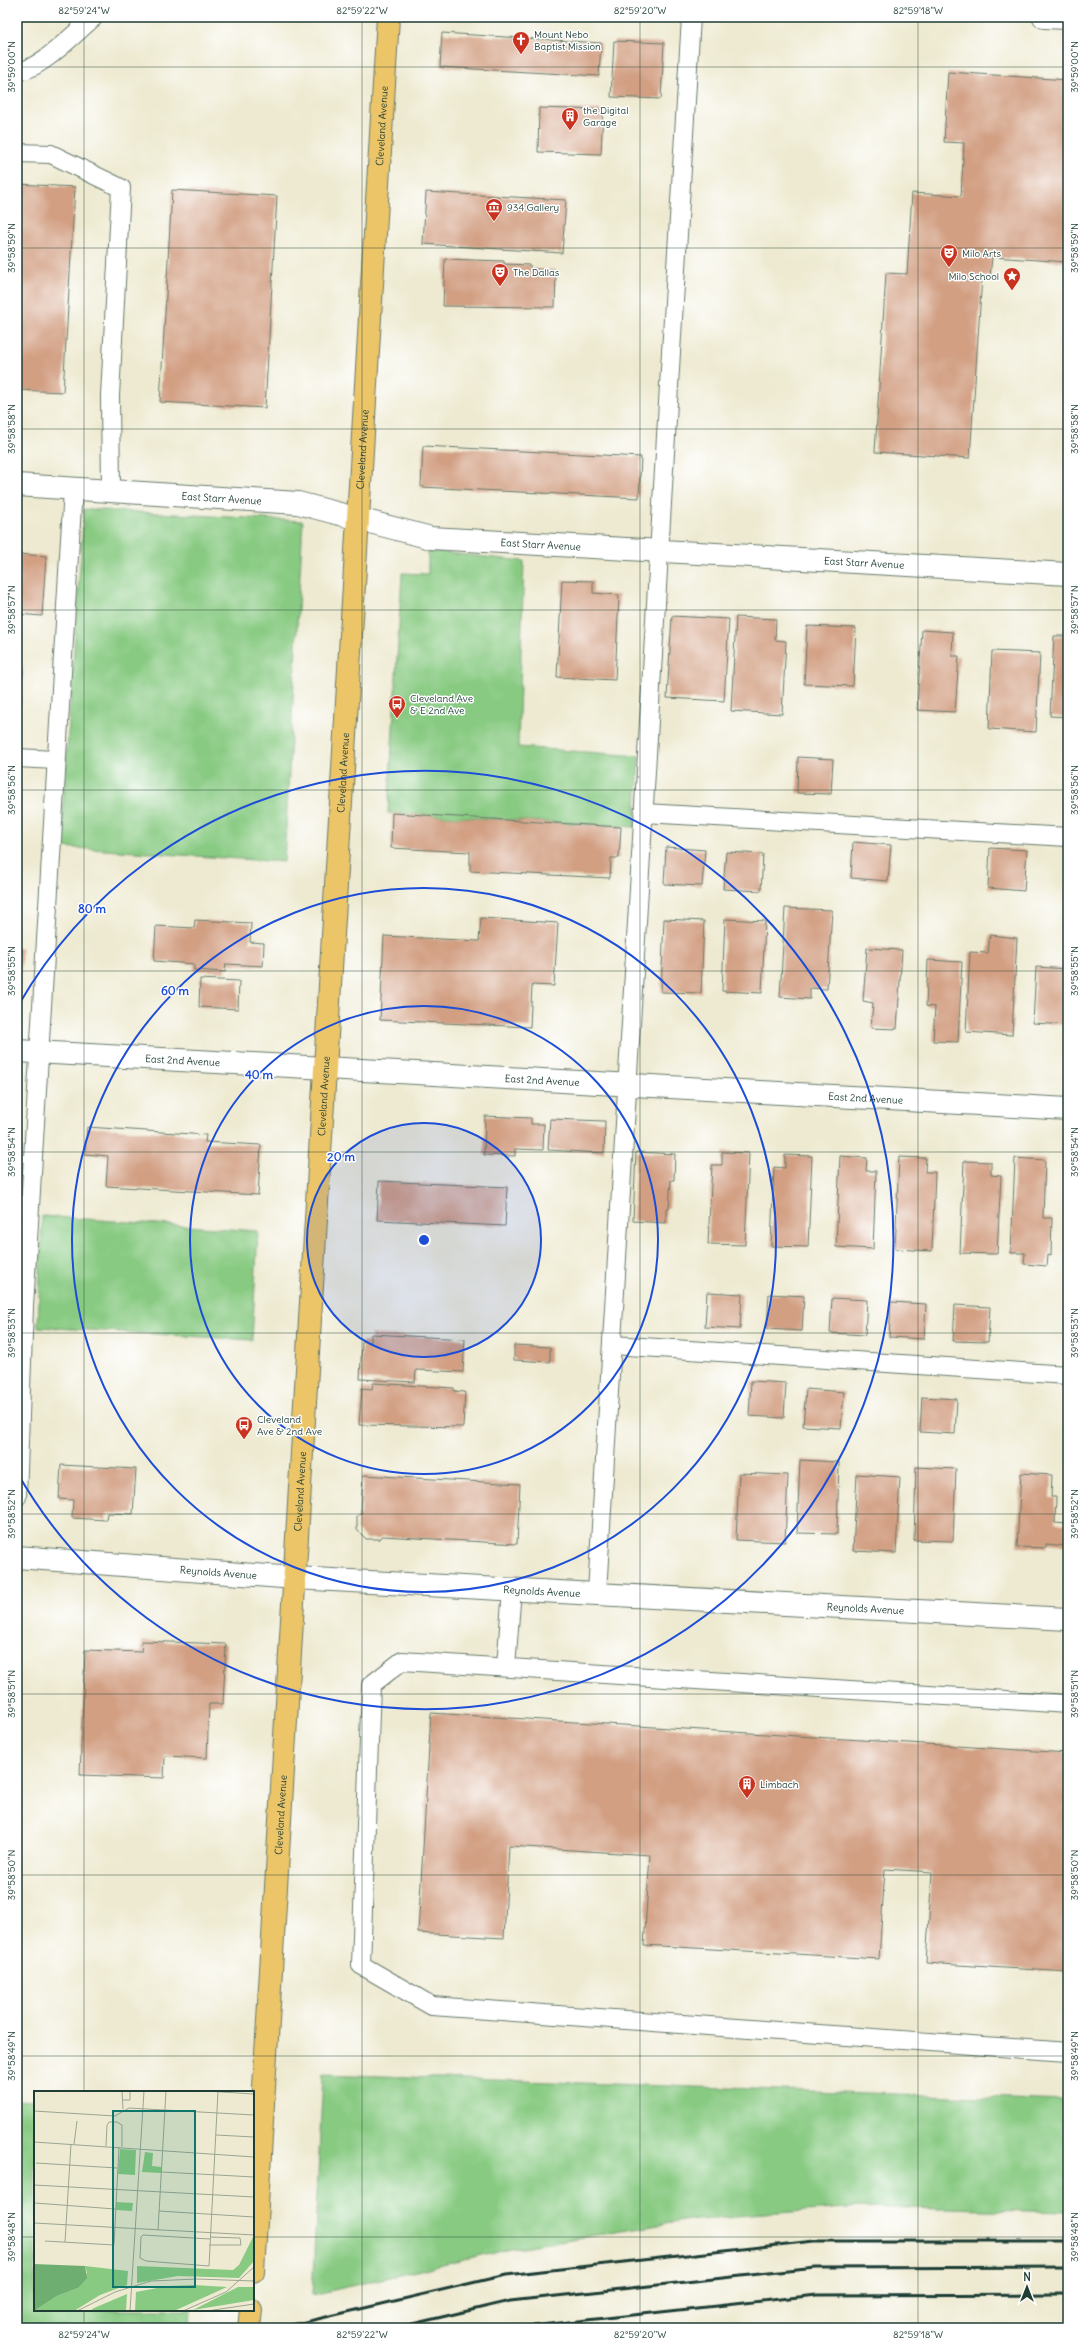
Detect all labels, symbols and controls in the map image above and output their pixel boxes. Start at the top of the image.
text: 82°59'24"W [58,4,110,17]
text: 82°59'22"W [336,4,388,17]
text: 82°59'20"W [614,4,666,17]
text: 82°59'18"W [893,4,943,17]
place label: Mount Nebo Baptist Mission [534,28,601,53]
church icon: Mount Nebo Baptist Mission [511,30,531,55]
text: 39°59'00"N [5,41,18,93]
text: 39°59'00"N [1068,41,1081,93]
street label: Cleveland Avenue [373,86,391,166]
place label: the Digital Garage [583,104,628,129]
building icon: the Digital Garage [560,106,580,131]
museum icon: 934 Gallery [484,197,504,222]
place label: 934 Gallery [507,201,559,214]
text: 39°58'59"N [5,223,18,273]
text: 39°58'59"N [1068,223,1081,273]
theatre icon: Milo Arts [939,243,959,268]
place label: Milo Arts [962,247,1001,260]
theatre icon: The Dallas [490,262,510,287]
place label: The Dallas [513,266,560,279]
place icon: Milo School [1002,266,1022,291]
place label: Milo School [949,270,999,283]
text: 39°58'58"N [5,404,18,454]
text: 39°58'58"N [1068,404,1081,454]
street label: Cleveland Avenue [354,409,371,490]
street label: East Starr Avenue [181,490,262,508]
street label: East Starr Avenue [500,536,581,553]
street label: East Starr Avenue [824,554,905,572]
text: 39°58'57"N [5,585,18,635]
text: 39°58'57"N [1068,585,1081,635]
place label: Cleveland Ave & E 2nd Ave [410,692,473,717]
bus stop icon: Cleveland Ave & E 2nd Ave [387,694,407,719]
street label: Cleveland Avenue [334,732,352,813]
text: 39°58'56"N [5,765,18,815]
text: 39°58'56"N [1068,765,1081,815]
text: 80 m [78,901,107,916]
text: 39°58'55"N [5,946,18,996]
text: 39°58'55"N [1068,946,1081,996]
text: 60 m [161,983,190,998]
street label: East 2nd Avenue [145,1052,220,1069]
street label: Cleveland Avenue [315,1056,333,1136]
text: 40 m [245,1067,274,1082]
street label: East 2nd Avenue [504,1072,580,1089]
street label: East 2nd Avenue [828,1090,903,1107]
text: 39°58'54"N [5,1127,18,1177]
text: 39°58'54"N [1068,1127,1081,1177]
text: 20 m [327,1149,355,1164]
centre of rings [417,1233,431,1247]
text: 39°58'53"N [5,1308,18,1358]
text: 39°58'53"N [1068,1308,1081,1358]
place label: Cleveland Ave & 2nd Ave [257,1413,322,1438]
bus stop icon: Cleveland Ave & 2nd Ave [234,1415,254,1440]
street label: Cleveland Avenue [291,1451,309,1532]
text: 39°58'52"N [5,1489,18,1539]
text: 39°58'52"N [1068,1489,1081,1539]
street label: Reynolds Avenue [179,1563,257,1582]
street label: Reynolds Avenue [503,1583,581,1600]
street label: Reynolds Avenue [826,1600,904,1617]
text: 39°58'51"N [5,1670,18,1718]
text: 39°58'51"N [1068,1670,1081,1718]
street label: Cleveland Avenue [272,1774,290,1855]
building icon: Limbach [737,1774,757,1799]
place label: Limbach [760,1778,799,1791]
text: 39°58'50"N [5,1850,18,1900]
text: 39°58'50"N [1068,1850,1081,1900]
text: 39°58'49"N [5,2031,18,2081]
text: 39°58'49"N [1068,2031,1081,2081]
inset map [34,2091,254,2311]
text: 39°58'48"N [5,2212,18,2262]
text: 39°58'48"N [1068,2212,1081,2262]
north arrow [1007,2267,1047,2307]
text: N [1023,2270,1031,2284]
text: 82°59'24"W [58,2328,110,2341]
text: 82°59'22"W [336,2328,388,2341]
text: 82°59'20"W [614,2328,666,2341]
text: 82°59'18"W [893,2328,943,2341]

